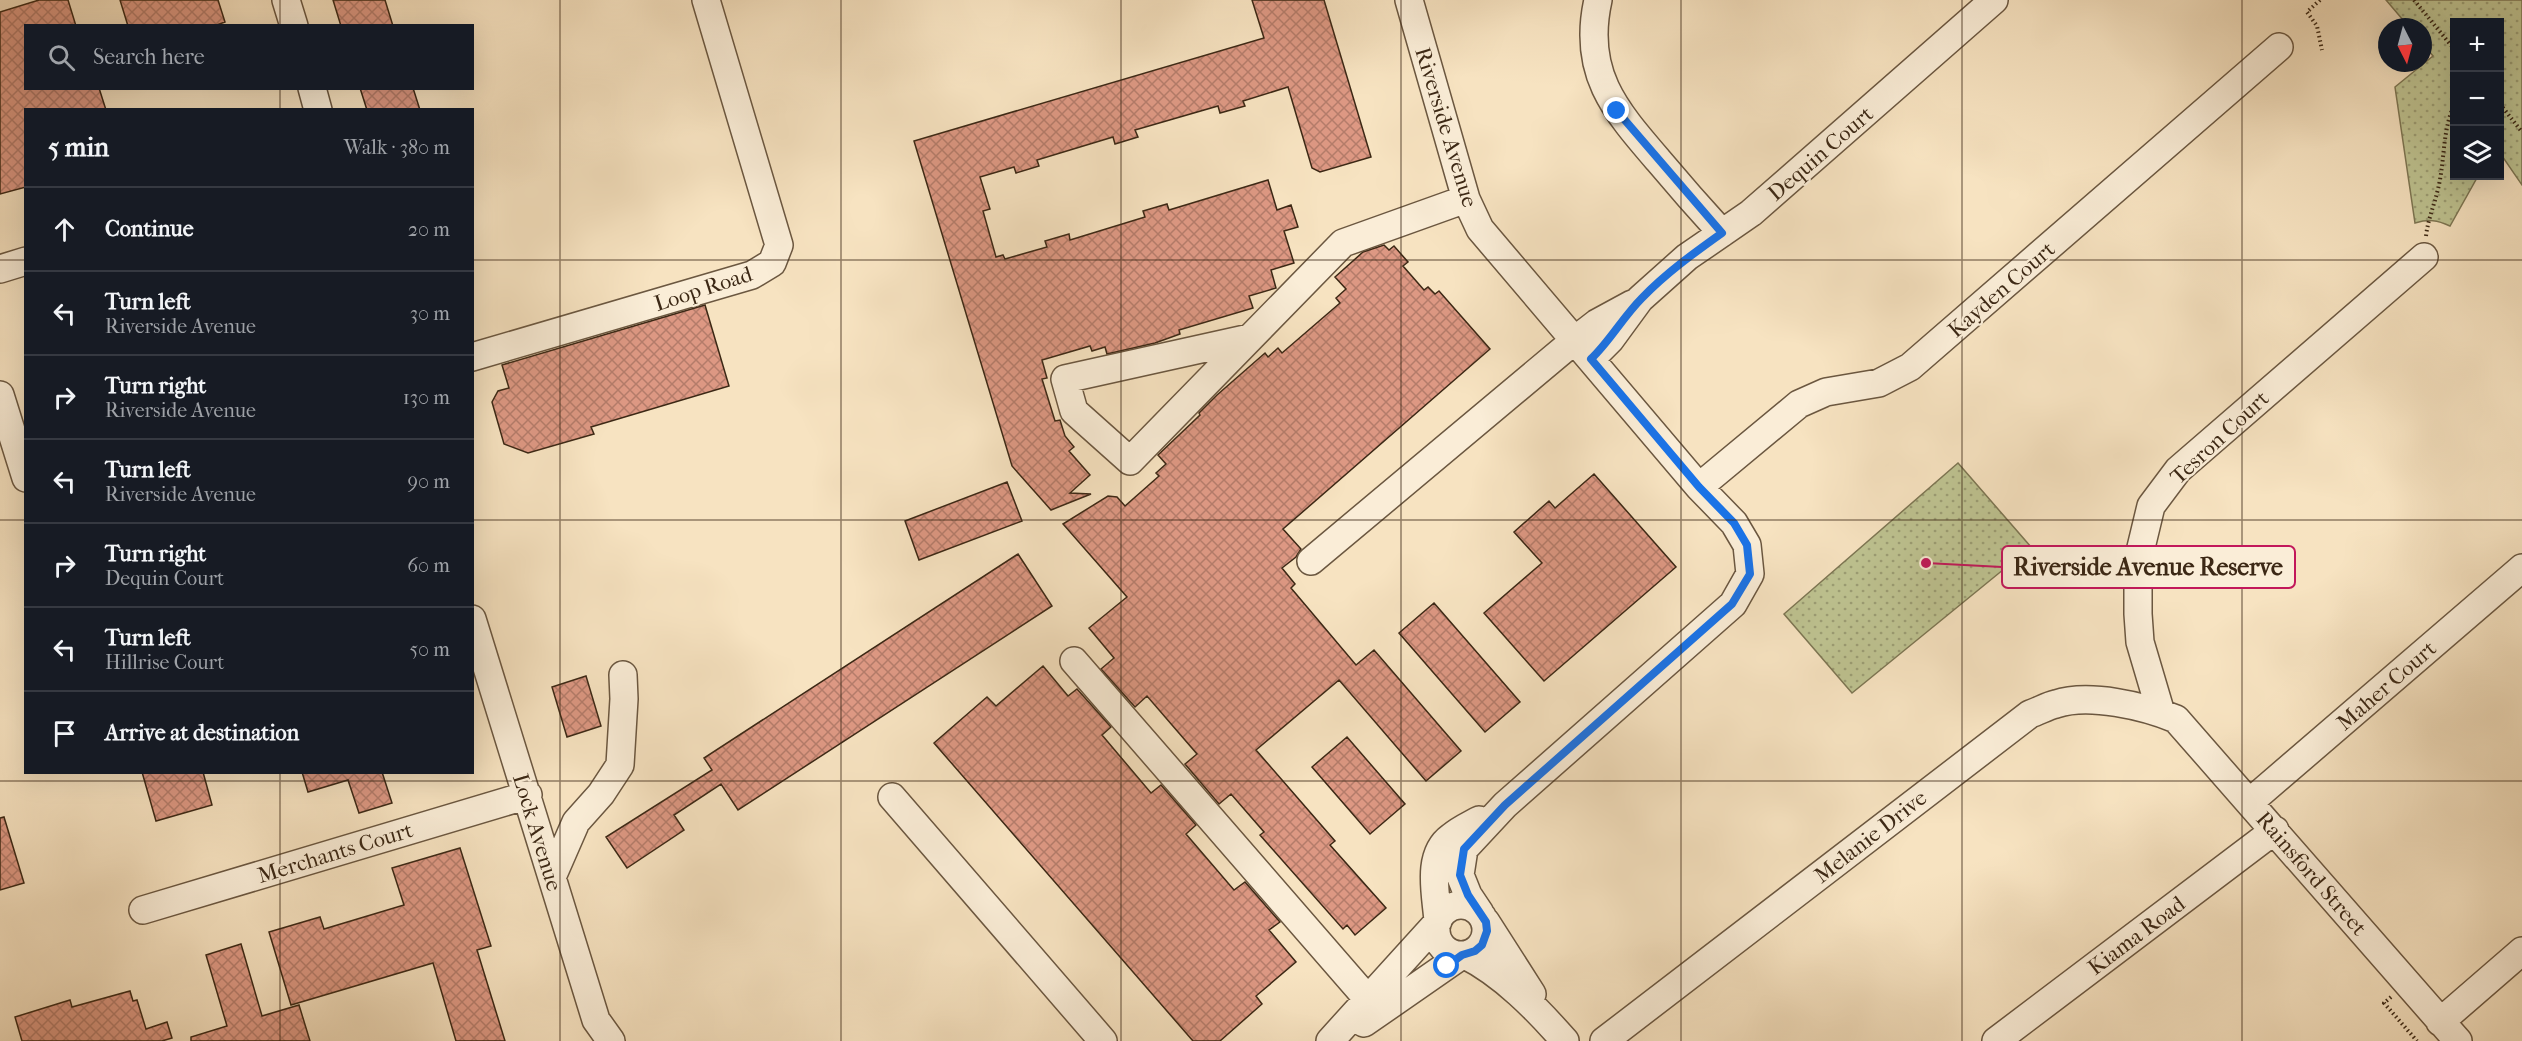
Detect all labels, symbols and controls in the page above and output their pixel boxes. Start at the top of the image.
north arrow [2378,18,2432,72]
map controls [2450,18,2504,180]
button: + [2450,18,2504,72]
search box [24,24,474,90]
icon: search [45,41,78,74]
text: Search here [93,44,205,70]
street label: Riverside Avenue [1409,44,1483,211]
button: − [2450,72,2504,126]
route end [1603,97,1629,123]
street label: Dequin Court [1763,101,1879,207]
button: layers [2450,126,2504,180]
text: 5 min [48,132,109,163]
text: Walk · 380 m [344,136,450,159]
icon: ahead [48,213,81,246]
text: Continue [105,216,194,242]
text: 20 m [408,218,450,241]
street label: Kayden Court [1943,236,2060,343]
street label: Loop Road [651,261,756,317]
text: Turn left [105,289,191,315]
icon: left [48,297,81,330]
text: 30 m [410,302,450,325]
text: Riverside Avenue [105,315,256,338]
text: Turn right [105,373,206,399]
icon: right [48,381,81,414]
street label: Tesron Court [2165,385,2274,490]
text: 130 m [403,386,450,409]
text: Riverside Avenue [105,399,256,422]
text: Turn left [105,457,191,483]
icon: left [48,465,81,498]
text: 90 m [408,470,450,493]
text: Riverside Avenue [105,483,256,506]
text: Turn right [105,541,206,567]
callout: Riverside Avenue Reserve [2002,546,2295,588]
icon: right [48,549,81,582]
text: Riverside Avenue Reserve [2013,553,2283,581]
text: 60 m [407,554,450,577]
text: Dequin Court [105,567,224,590]
text: Turn left [105,625,191,651]
icon: left [48,633,81,666]
street label: Maher Court [2332,635,2442,736]
text: 50 m [409,638,450,661]
text: Hillrise Court [105,651,224,674]
icon: arrive [48,717,81,750]
text: Arrive at destination [105,720,299,746]
street label: Lock Avenue [507,771,567,894]
street label: Melanie Drive [1809,785,1932,889]
street label: Rainsford Street [2250,806,2372,941]
street label: Merchants Court [254,817,416,889]
street label: Kiama Road [2083,890,2191,981]
route start [1433,952,1459,978]

